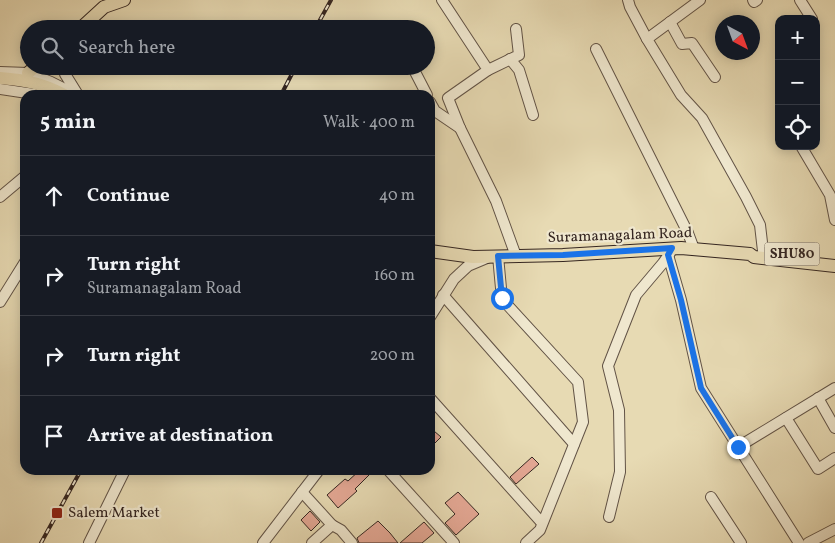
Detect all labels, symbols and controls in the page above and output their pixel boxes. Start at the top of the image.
north arrow [715,15,760,60]
map controls [775,15,820,150]
button: + [775,15,820,60]
search box [20,20,435,75]
icon: search [38,34,66,62]
text: Search here [78,35,175,61]
button: − [775,60,820,105]
button: locate [775,105,820,150]
text: 5 min [40,108,96,137]
text: Walk · 400 m [323,112,415,134]
icon: ahead [40,182,68,210]
text: Continue [87,183,170,209]
text: 40 m [379,185,415,207]
street label: Suramanagalam Road [547,223,693,249]
road number: SHU80 [764,242,820,266]
text: Turn right [87,252,180,278]
icon: right [40,262,68,290]
text: 160 m [374,265,415,287]
text: Suramanagalam Road [87,278,242,300]
route start [491,287,514,310]
icon: right [40,342,68,370]
text: Turn right [87,343,180,369]
text: 200 m [370,345,415,367]
icon: arrive [40,422,68,450]
text: Arrive at destination [87,423,273,449]
route end [727,436,750,459]
place label: Salem Market [68,503,160,524]
marker: Salem Market [50,506,64,520]

